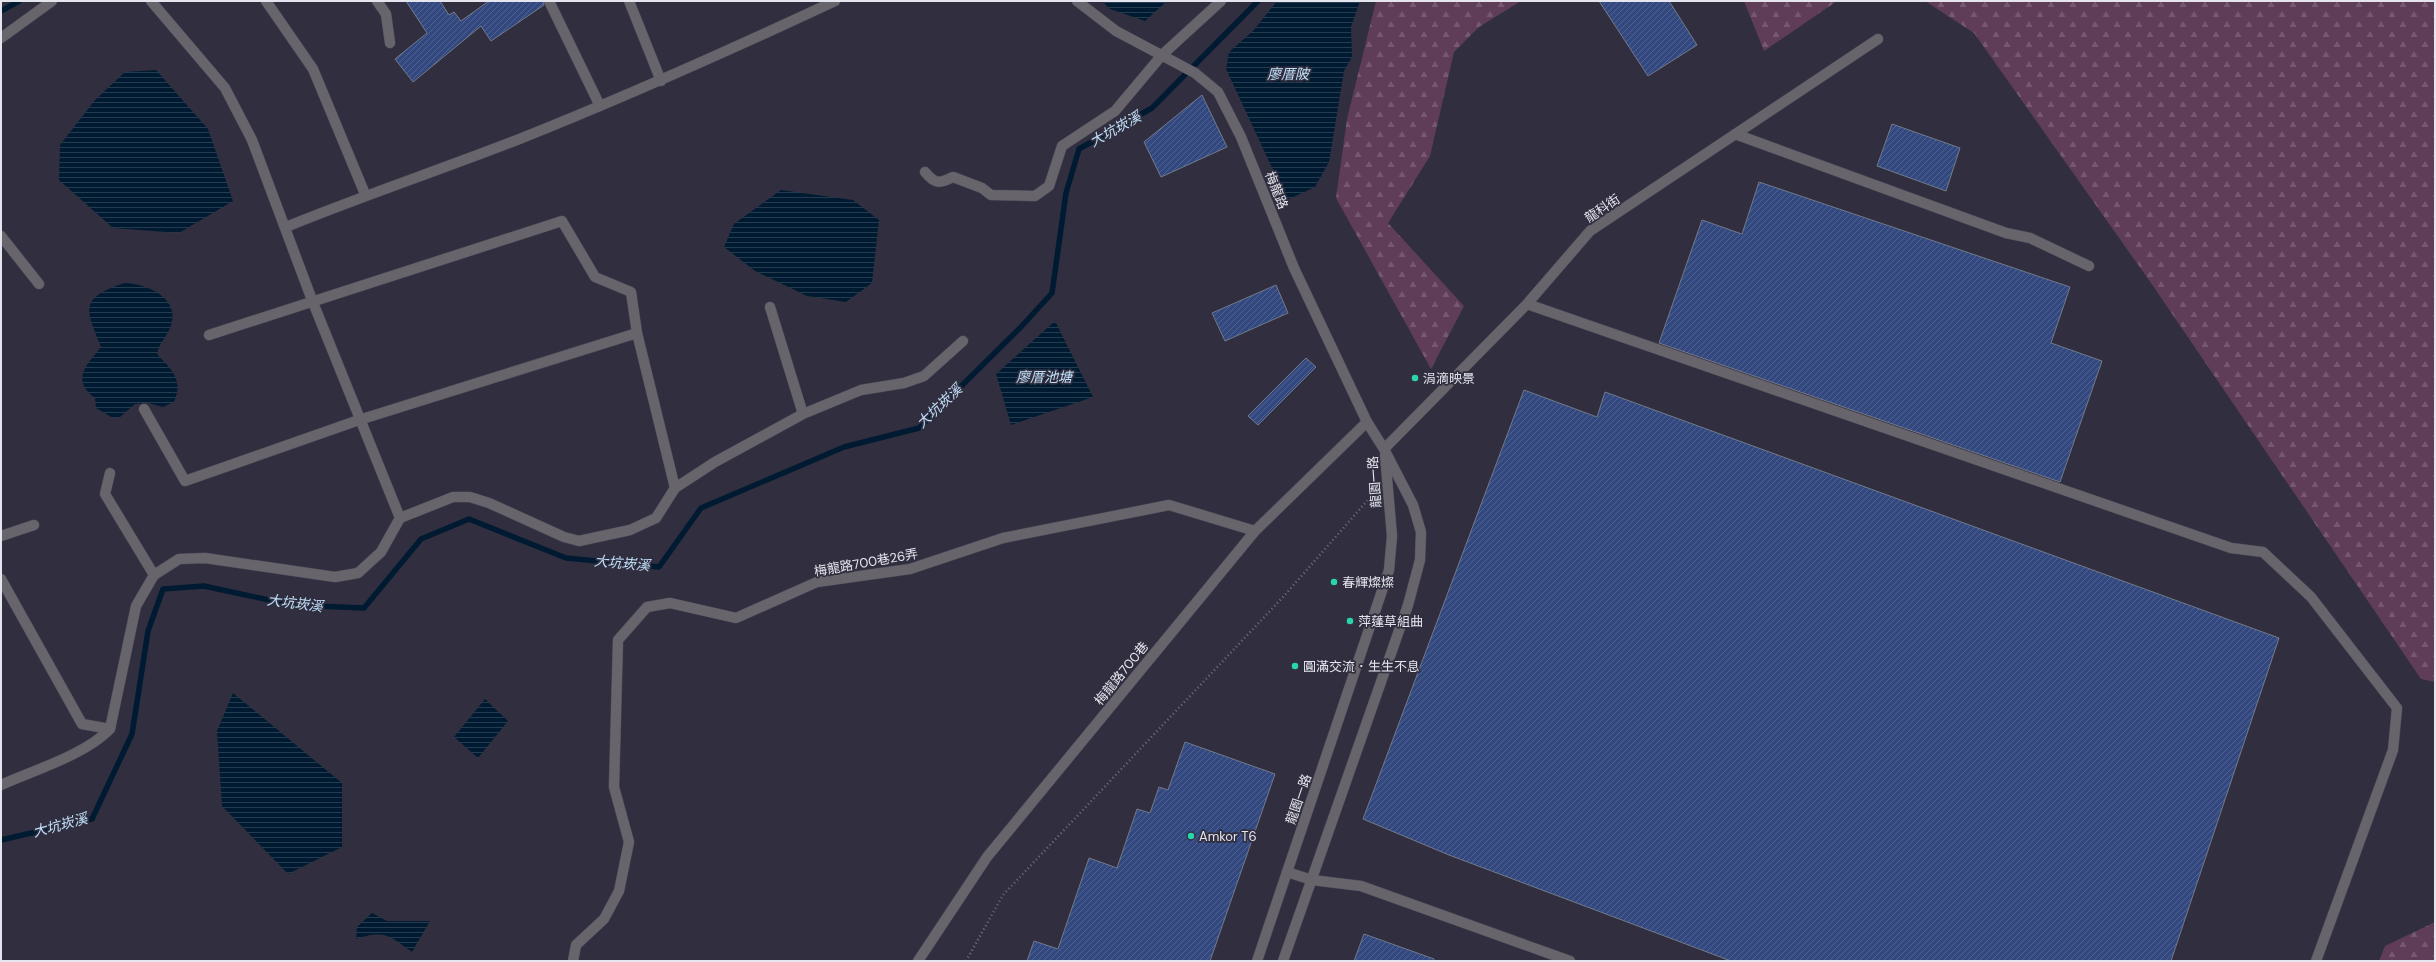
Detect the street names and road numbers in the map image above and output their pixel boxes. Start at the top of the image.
street label: 梅龍路 [1261,169,1292,211]
street label: 龍科街 [1581,190,1623,226]
street label: 龍園一路 [1364,455,1385,509]
street label: 梅龍路700巷26弄 [813,545,919,580]
street label: 梅龍路700巷 [1091,638,1152,708]
street label: 龍園一路 [1282,772,1315,827]

